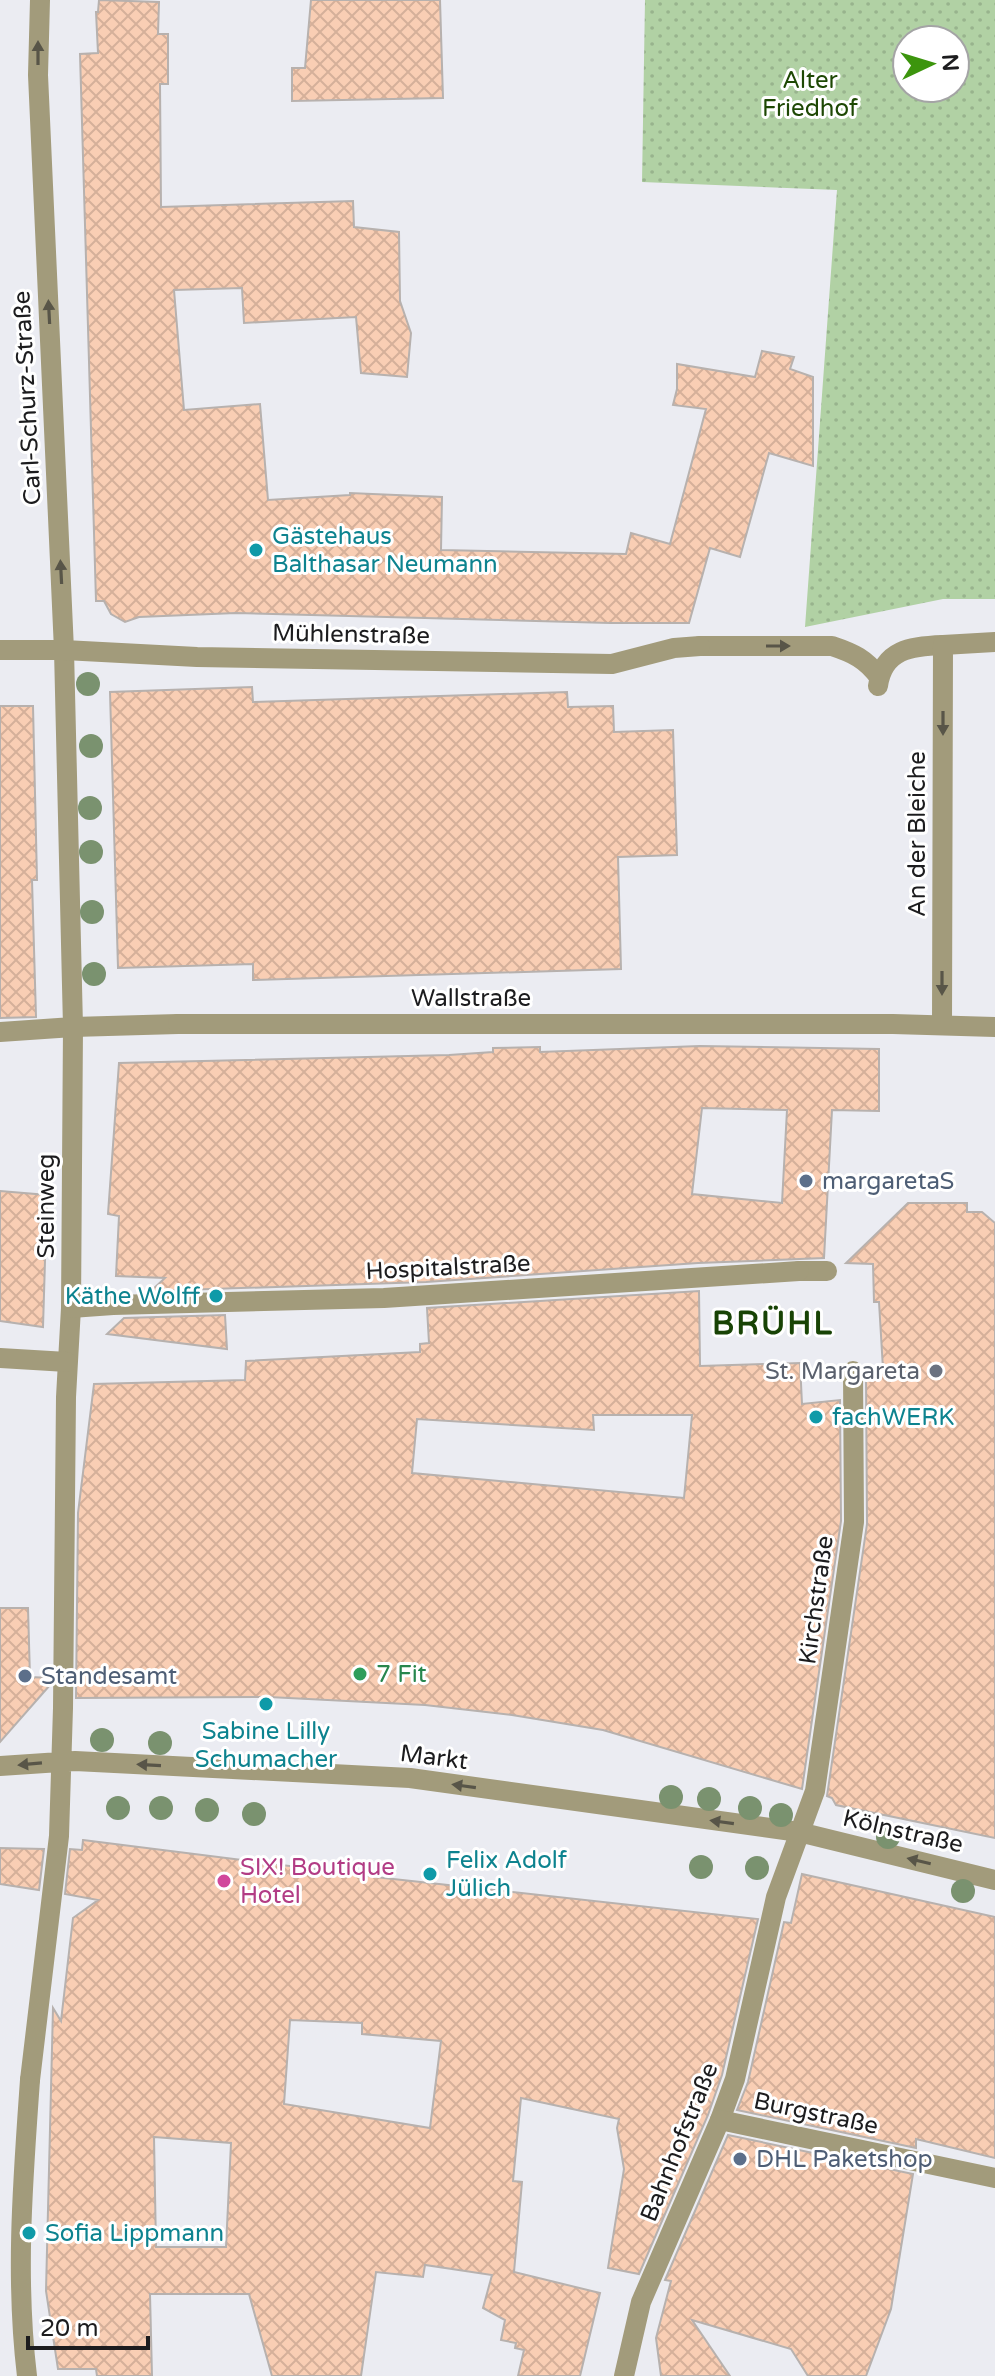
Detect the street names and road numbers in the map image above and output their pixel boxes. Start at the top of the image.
street label: Carl-Schurz-Straße [7,290,48,506]
street label: Mühlenstraße [272,619,430,650]
street label: An der Bleiche [903,751,932,917]
street label: Wallstraße [411,984,531,1013]
street label: Steinweg [32,1154,61,1258]
street label: Hospitalstraße [365,1249,531,1286]
street label: Kirchstraße [793,1534,840,1666]
street label: Markt [398,1739,470,1776]
street label: Kölnstraße [840,1804,966,1859]
street label: Bahnhofstraße [634,2058,725,2226]
street label: Burgstraße [751,2086,881,2141]

